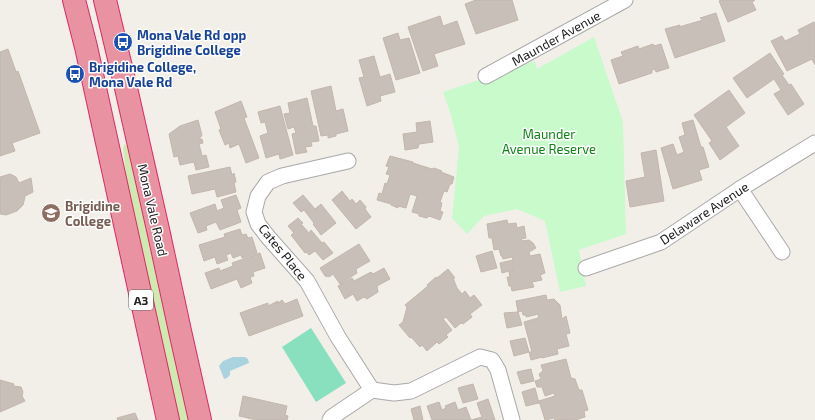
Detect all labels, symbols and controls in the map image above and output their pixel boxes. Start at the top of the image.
street label: Maunder Avenue [509,7,603,69]
place label: Mona Vale Rd opp Brigidine College [137,27,246,58]
bus stop icon: Mona Vale Rd opp Brigidine College [112,31,134,53]
place label: Brigidine College, Mona Vale Rd [89,59,196,90]
bus stop icon: Brigidine College, Mona Vale Rd [64,63,86,85]
park label: Maunder Avenue Reserve [502,126,596,157]
street label: Mona Vale Road [135,162,171,258]
street label: Delaware Avenue [657,178,751,248]
place label: Brigidine College [65,198,120,229]
school or university icon: Brigidine College [40,202,62,224]
street label: Cates Place [255,221,311,283]
road number: A3 [129,290,153,310]

